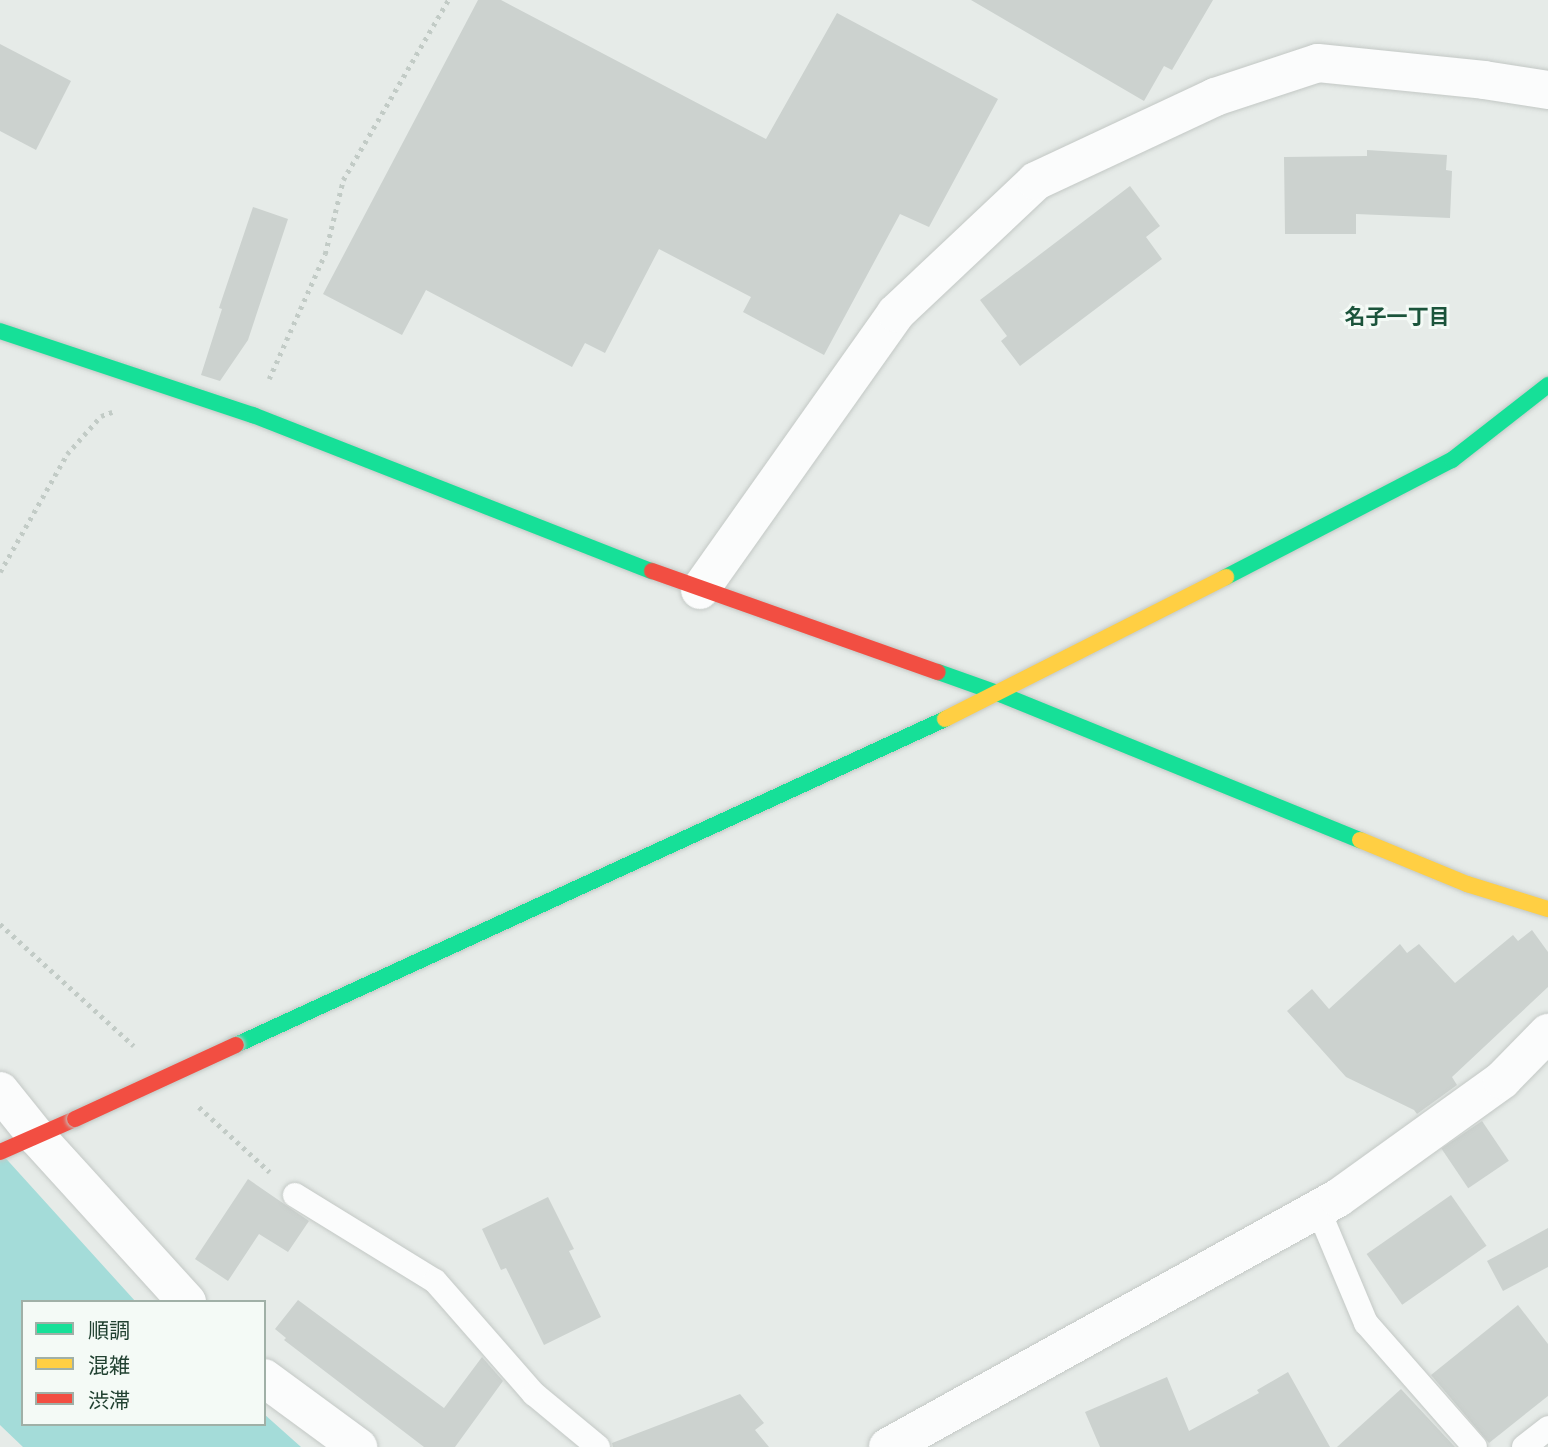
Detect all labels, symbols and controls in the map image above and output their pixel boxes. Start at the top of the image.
district label: 名子一丁目 [1345,305,1449,331]
legend [21,1300,266,1426]
text: 順調 [88,1319,130,1344]
text: 混雑 [88,1354,130,1379]
text: 渋滞 [88,1389,130,1414]

